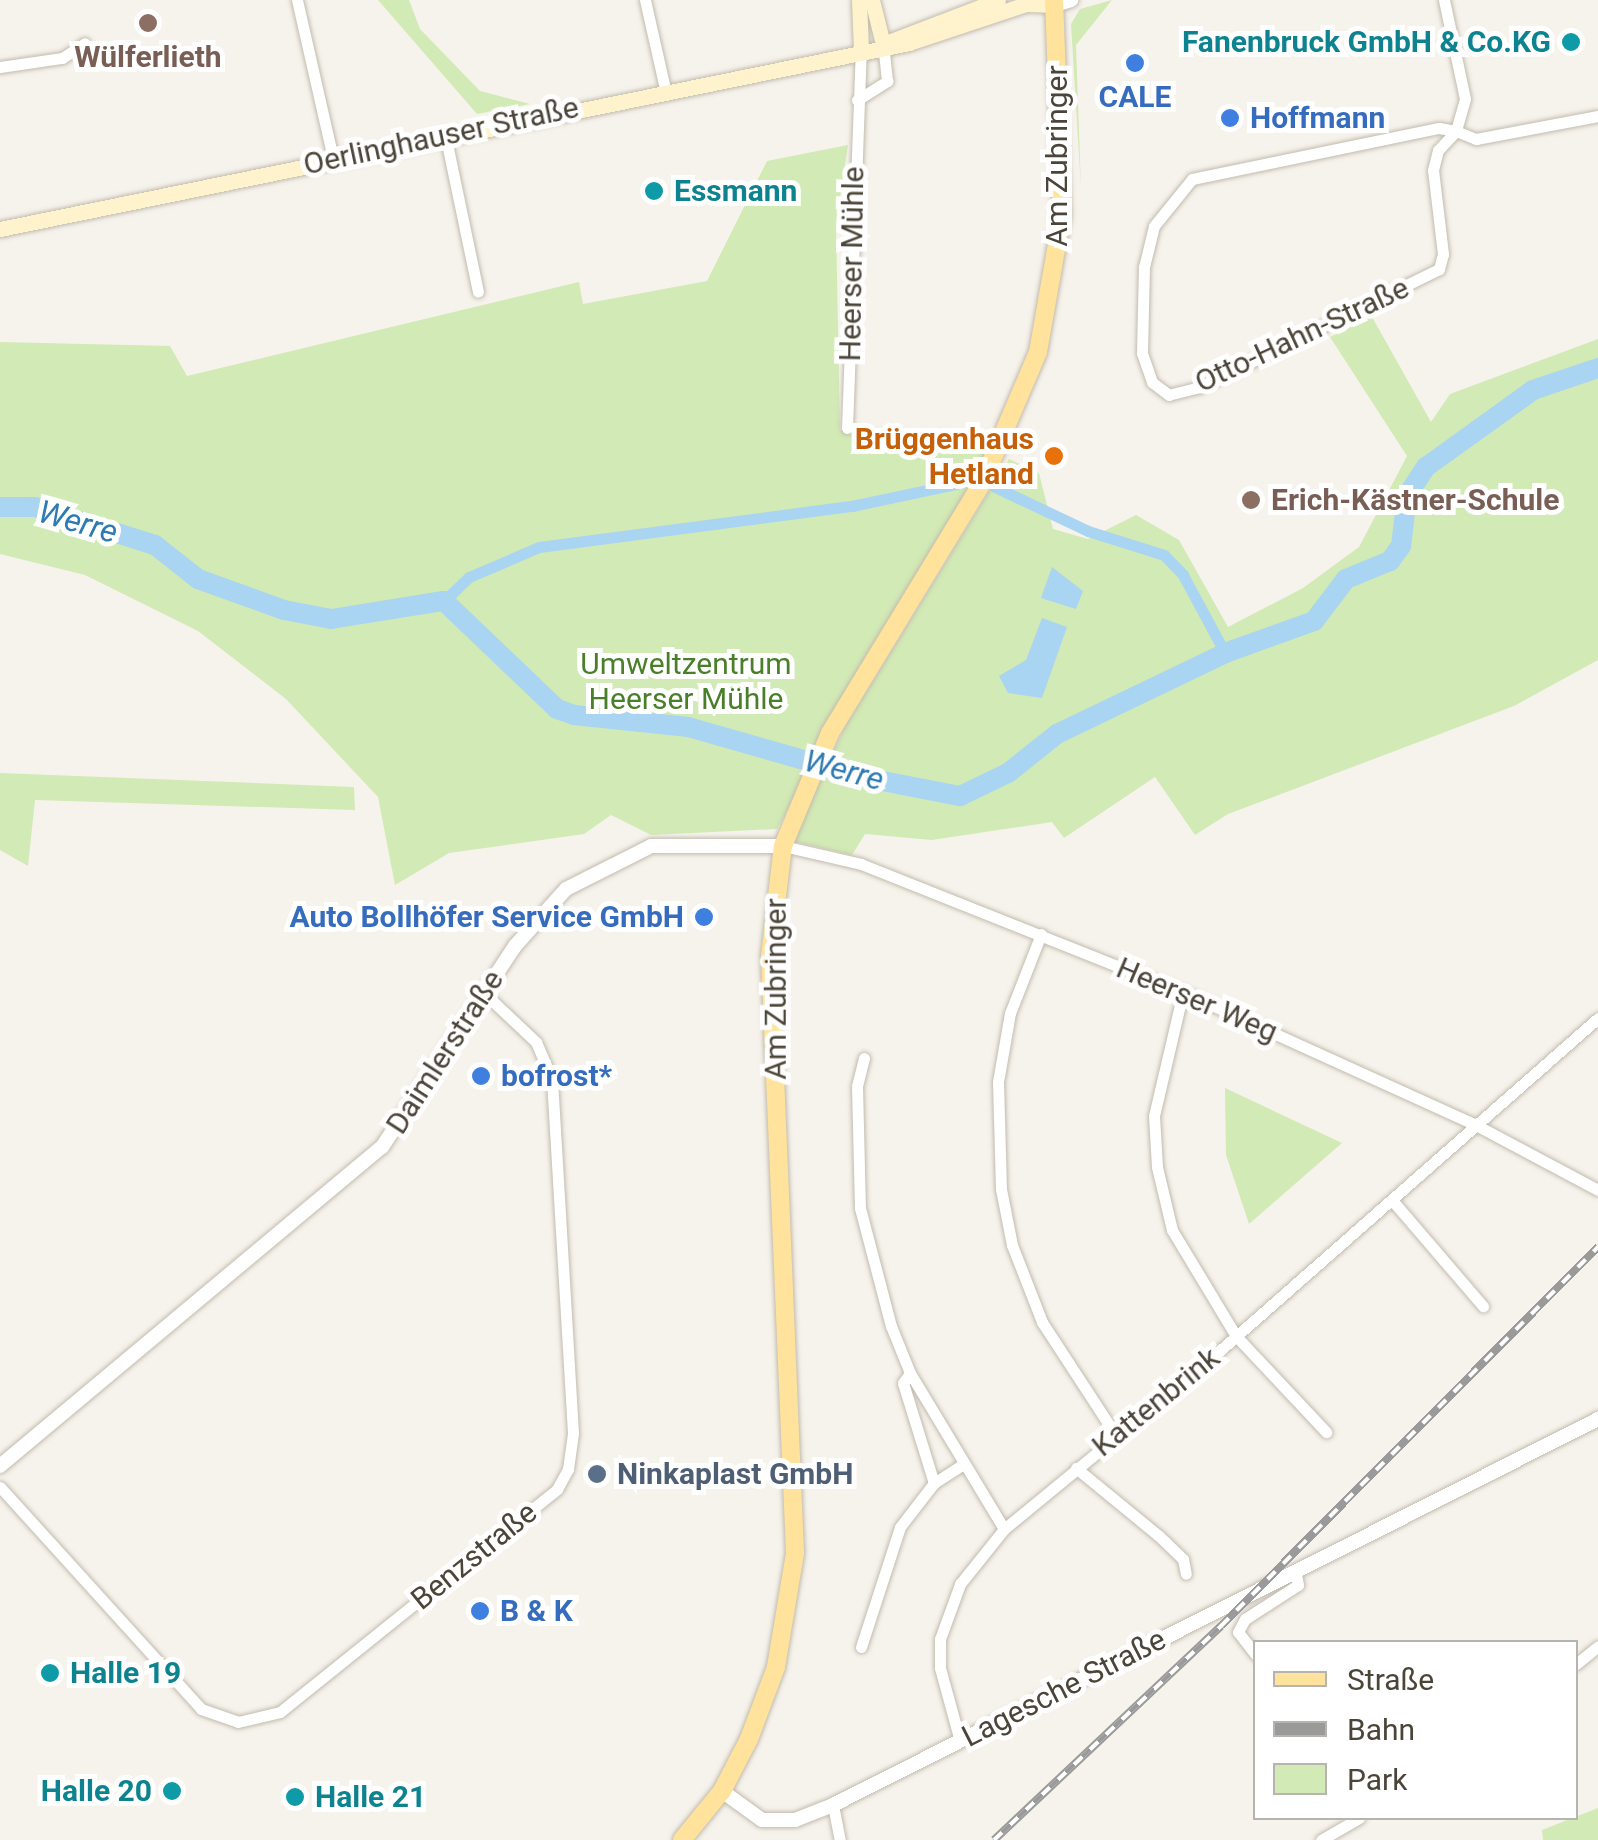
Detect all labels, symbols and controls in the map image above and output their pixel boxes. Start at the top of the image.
marker: Wülferlieth [137,12,159,34]
place label: Fanenbruck GmbH & Co.KG [1182,24,1551,60]
marker: Fanenbruck GmbH & Co.KG [1560,31,1582,53]
place label: Wülferlieth [74,39,222,75]
marker: CALE [1124,52,1146,74]
street label: Am Zubringer [1039,65,1075,247]
place label: CALE [1099,79,1171,115]
street label: Oerlinghauser Straße [300,89,582,183]
place label: Hoffmann [1250,100,1385,136]
marker: Hoffmann [1219,107,1241,129]
street label: Heerser Mühle [832,166,872,362]
place label: Essmann [674,173,797,209]
marker: Essmann [643,180,665,202]
street label: Otto-Hahn-Straße [1189,270,1415,400]
place label: Brüggenhaus Hetland [855,421,1034,492]
marker: Brüggenhaus Hetland [1043,445,1065,467]
place label: Erich-Kästner-Schule [1271,482,1559,518]
marker: Erich-Kästner-Schule [1240,489,1262,511]
water label: Werre [34,492,122,552]
park label: Umweltzentrum Heerser Mühle [580,646,792,716]
water label: Werre [800,741,888,799]
street label: Am Zubringer [758,898,794,1080]
place label: Auto Bollhöfer Service GmbH [289,899,684,935]
marker: Auto Bollhöfer Service GmbH [693,906,715,928]
street label: Heerser Weg [1111,950,1283,1050]
street label: Daimlerstraße [379,963,511,1141]
place label: bofrost* [501,1058,612,1094]
marker: bofrost* [470,1065,492,1087]
street label: Kattenbrink [1085,1340,1227,1464]
place label: Ninkaplast GmbH [617,1456,853,1492]
marker: Ninkaplast GmbH [586,1463,608,1485]
street label: Benzstraße [404,1494,544,1618]
place label: B & K [500,1593,573,1629]
marker: B & K [469,1600,491,1622]
street label: Lagesche Straße [956,1621,1172,1755]
legend [1253,1640,1578,1820]
place label: Halle 19 [70,1655,181,1691]
marker: Halle 19 [39,1662,61,1684]
text: Straße [1347,1662,1434,1697]
text: Bahn [1347,1712,1415,1747]
text: Park [1347,1762,1407,1797]
place label: Halle 20 [41,1773,152,1809]
place label: Halle 21 [315,1779,426,1815]
marker: Halle 20 [161,1780,183,1802]
marker: Halle 21 [284,1786,306,1808]

